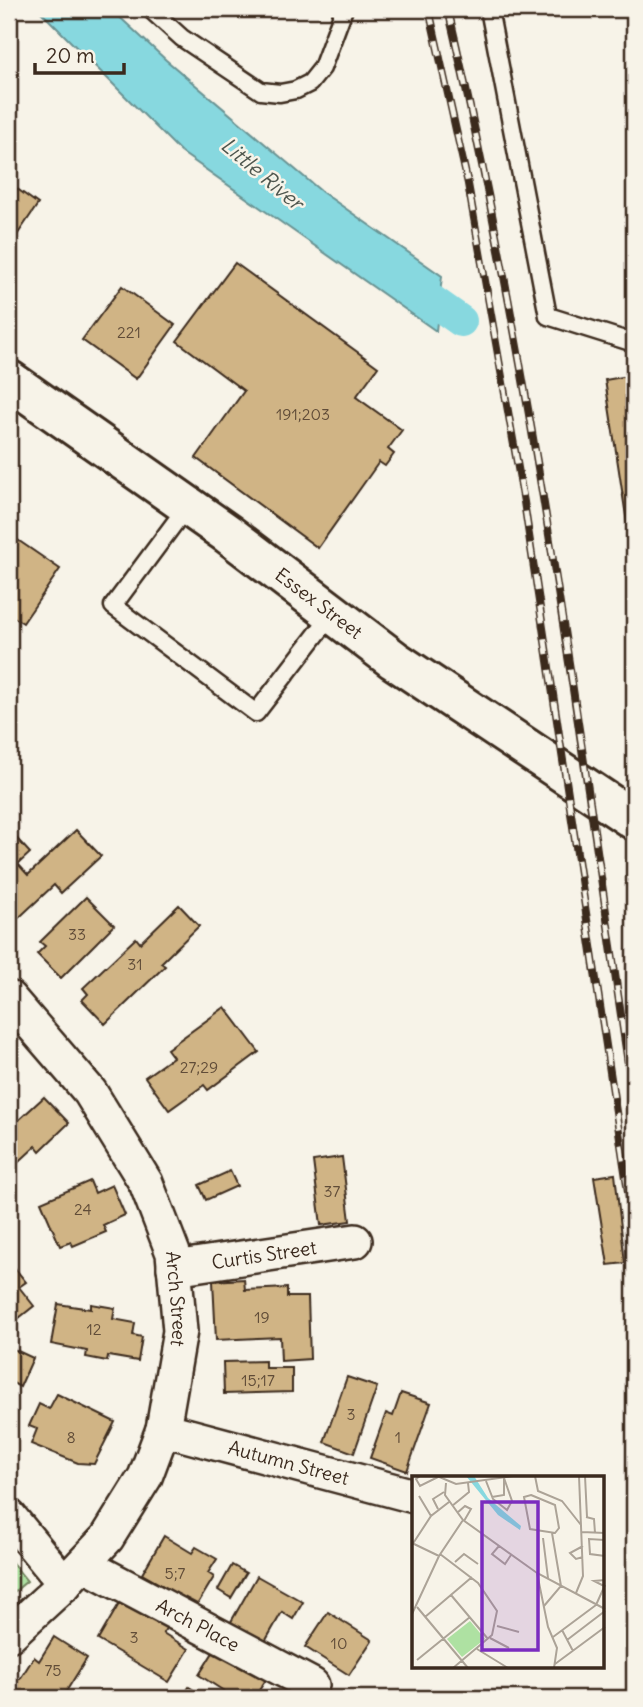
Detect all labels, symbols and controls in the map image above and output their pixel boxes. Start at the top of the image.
scale bar [35,32,124,76]
text: 20 m [46,42,95,69]
water label: Little River [216,131,311,217]
house number: 221 [117,322,141,342]
house number: 191;203 [276,404,330,424]
street label: Essex Street [271,562,367,644]
house number: 33 [68,924,86,944]
house number: 31 [127,954,143,974]
house number: 27;29 [180,1057,218,1077]
house number: 37 [324,1181,341,1201]
house number: 24 [74,1199,92,1219]
street label: Curtis Street [210,1235,318,1274]
street label: Arch Street [161,1250,192,1348]
house number: 19 [254,1307,270,1327]
house number: 12 [86,1319,102,1339]
house number: 15;17 [241,1370,275,1390]
house number: 3 [346,1404,356,1424]
house number: 8 [66,1427,76,1447]
house number: 1 [395,1427,401,1447]
street label: Autumn Street [226,1435,352,1490]
inset map [412,1476,604,1668]
house number: 5;7 [165,1563,186,1583]
street label: Arch Place [152,1593,244,1657]
house number: 3 [129,1627,139,1647]
house number: 10 [331,1633,347,1653]
house number: 75 [44,1660,62,1680]

